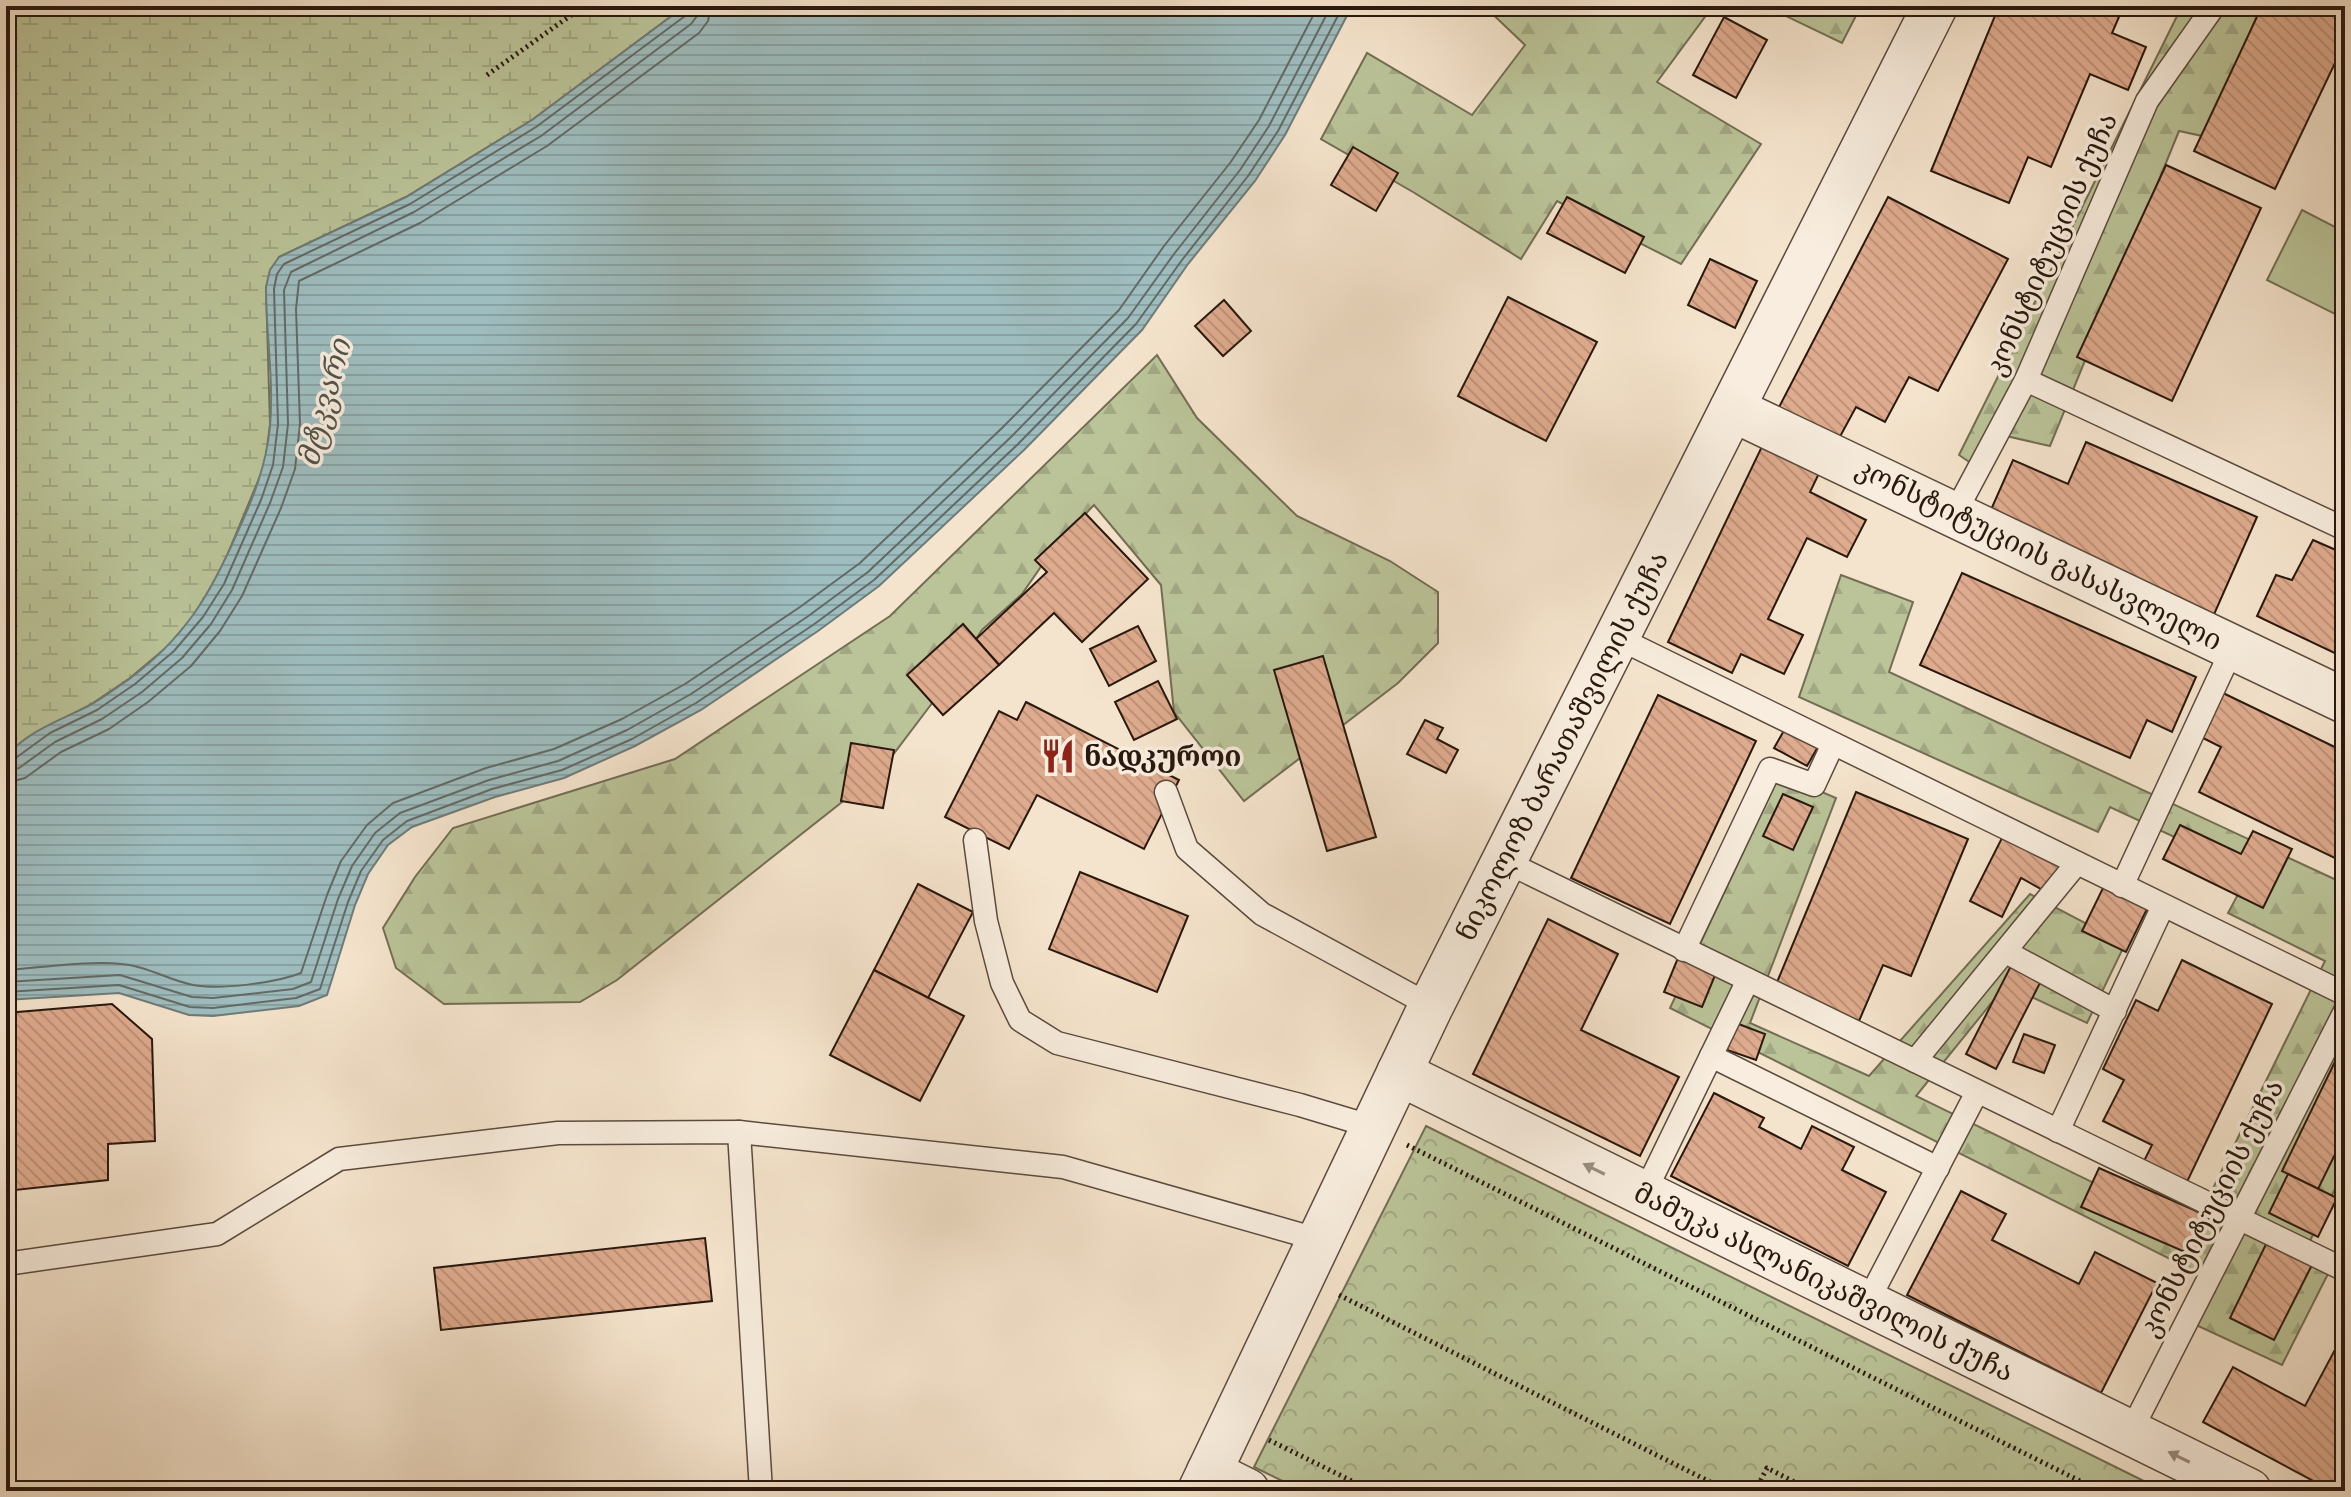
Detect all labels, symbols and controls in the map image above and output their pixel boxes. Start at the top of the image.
street label: კონსტიტუციის ქუჩა [1978,107,2124,381]
water label: მტკვარი [291,334,359,470]
street label: კონსტიტუციის გასასვლელი [1851,451,2227,657]
street label: ნიკოლოზ ბარათაშვილის ქუჩა [1449,545,1675,947]
restaurant icon: ნადკუროი [1039,737,1077,775]
place label: ნადკუროი [1084,740,1241,773]
street label: კონსტიტუციის ქუჩა [2132,1074,2290,1342]
one-way arrow [1582,1163,1605,1176]
street label: მამუკა ასლანიკაშვილის ქუჩა [1629,1176,2019,1388]
one-way arrow [2168,1450,2191,1464]

